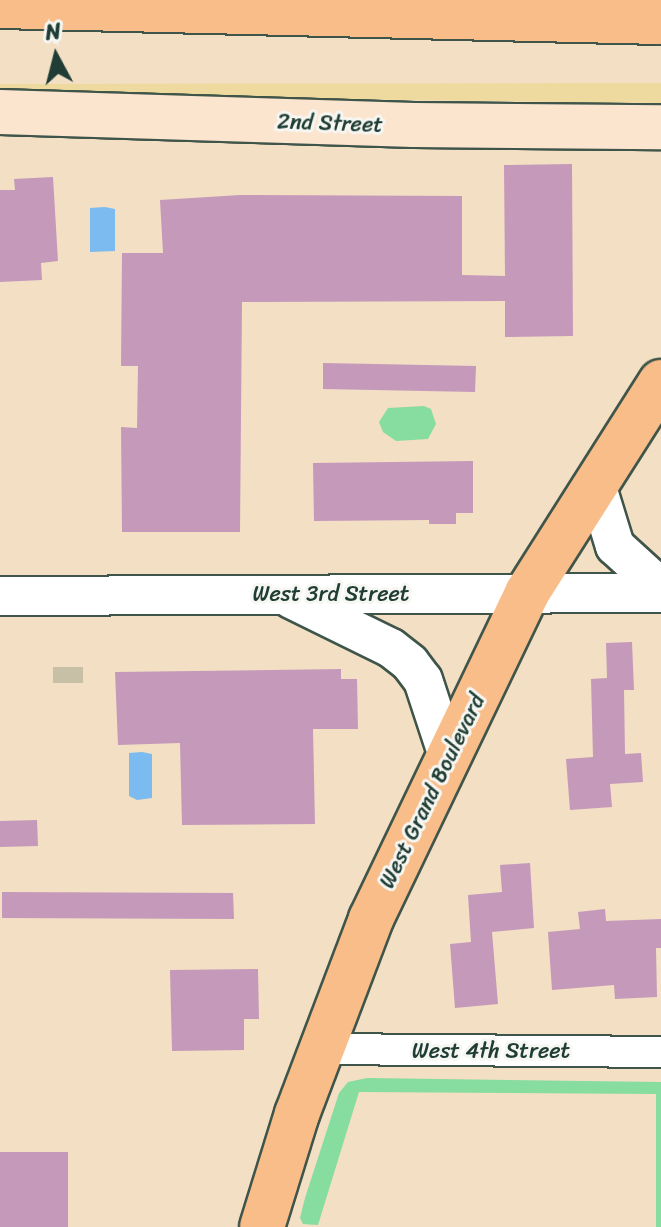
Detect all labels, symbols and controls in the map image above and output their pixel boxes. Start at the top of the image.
text: N [43,11,63,52]
north arrow [16,16,96,96]
street label: 2nd Street [277,108,383,138]
street label: West 3rd Street [253,581,409,607]
street label: West Grand Boulevard [374,690,490,892]
street label: West 4th Street [412,1038,570,1064]

